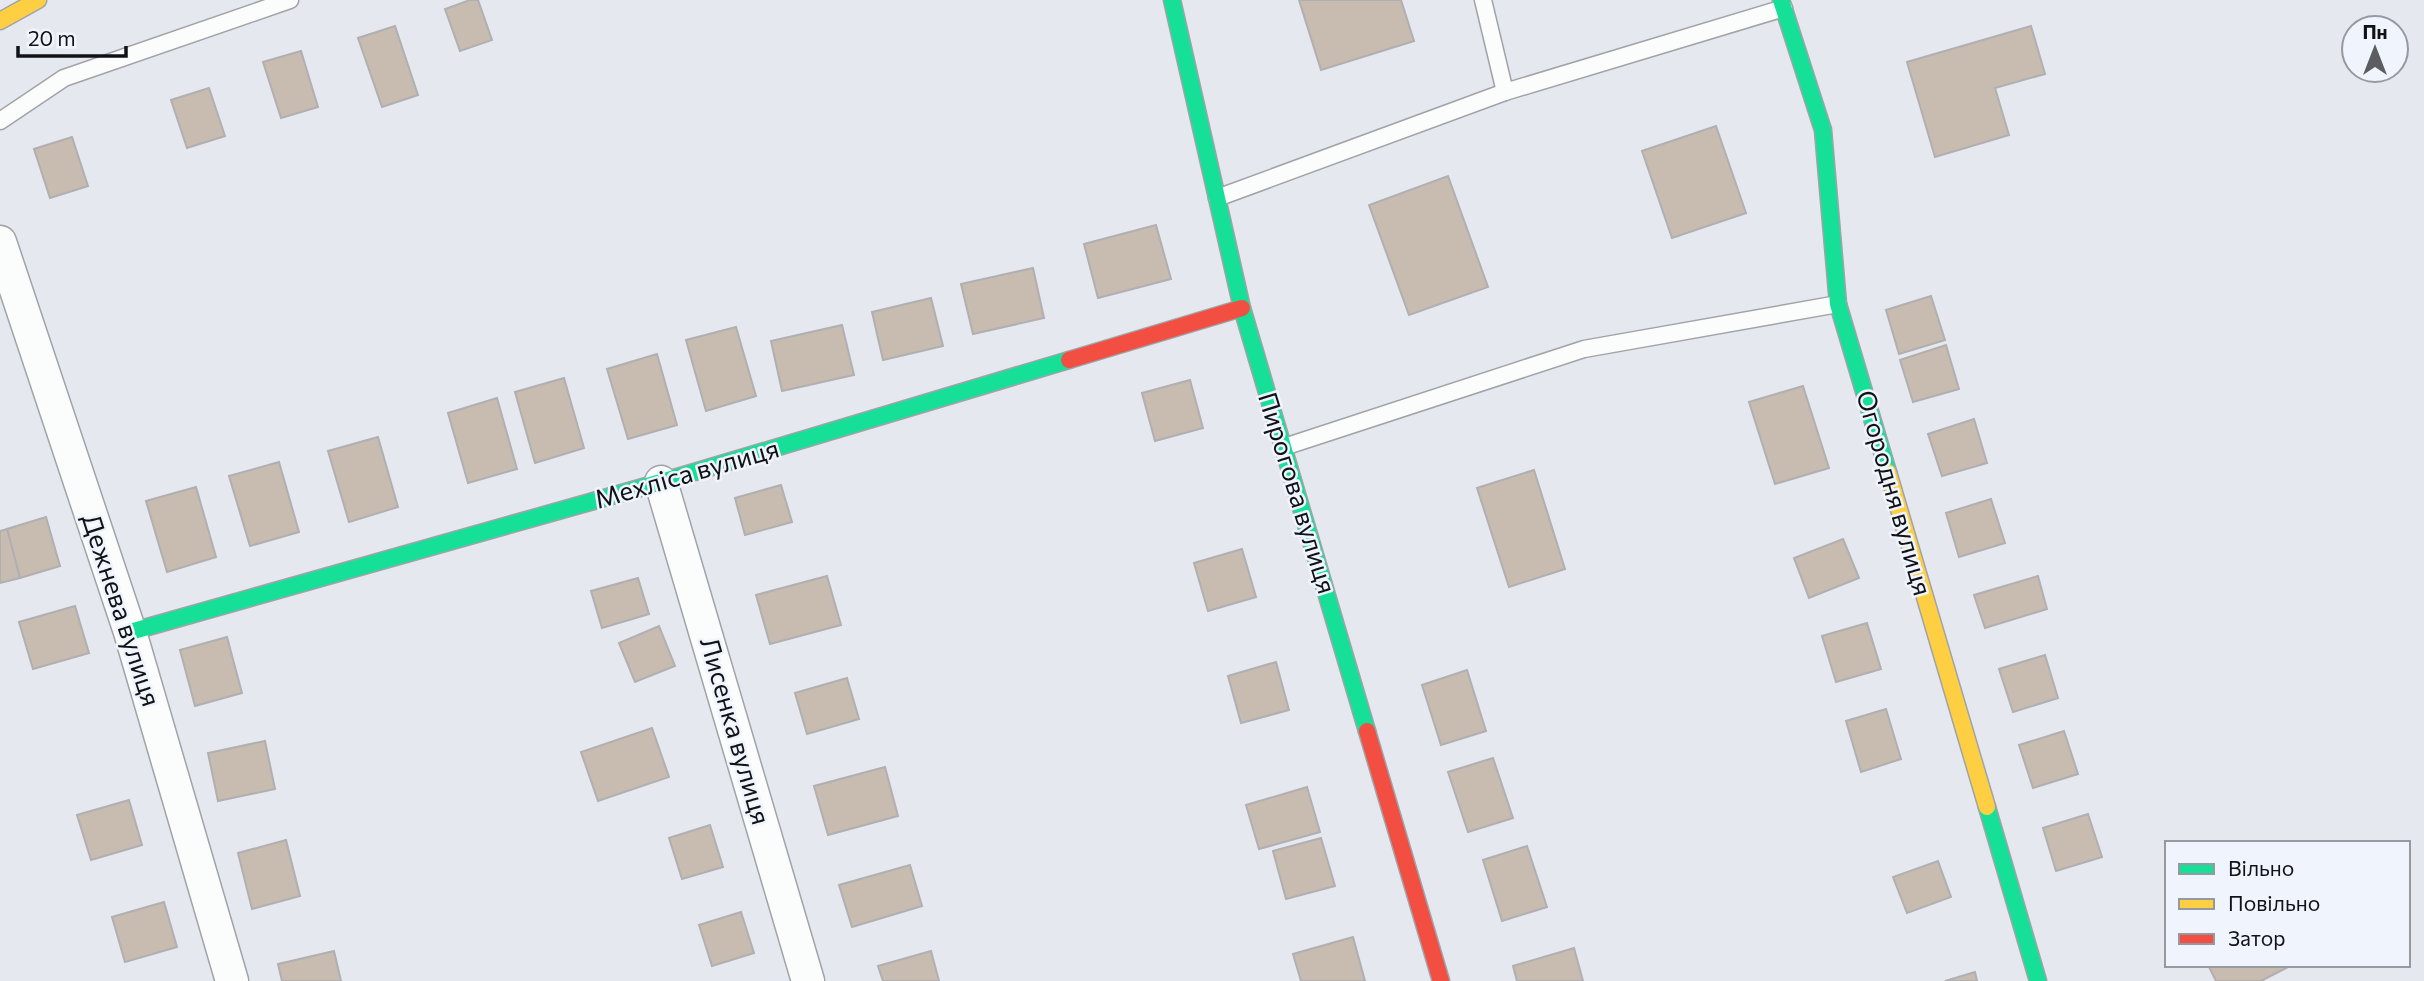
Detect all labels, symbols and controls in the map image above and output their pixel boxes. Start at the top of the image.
scale bar [18,14,126,58]
north arrow [2340,14,2410,84]
text: Пн [2362,20,2388,43]
text: 20 m [28,25,76,50]
street label: Огородня вулиця [1851,386,1940,599]
street label: Пирогова вулиця [1253,388,1344,597]
street label: Мехліса вулиця [591,431,782,514]
street label: Дежнева вулиця [77,509,168,710]
street label: Лисенка вулиця [695,633,778,828]
legend [2165,841,2410,967]
text: Вільно [2228,855,2294,880]
text: Повільно [2228,890,2320,915]
text: Затор [2228,925,2285,950]

